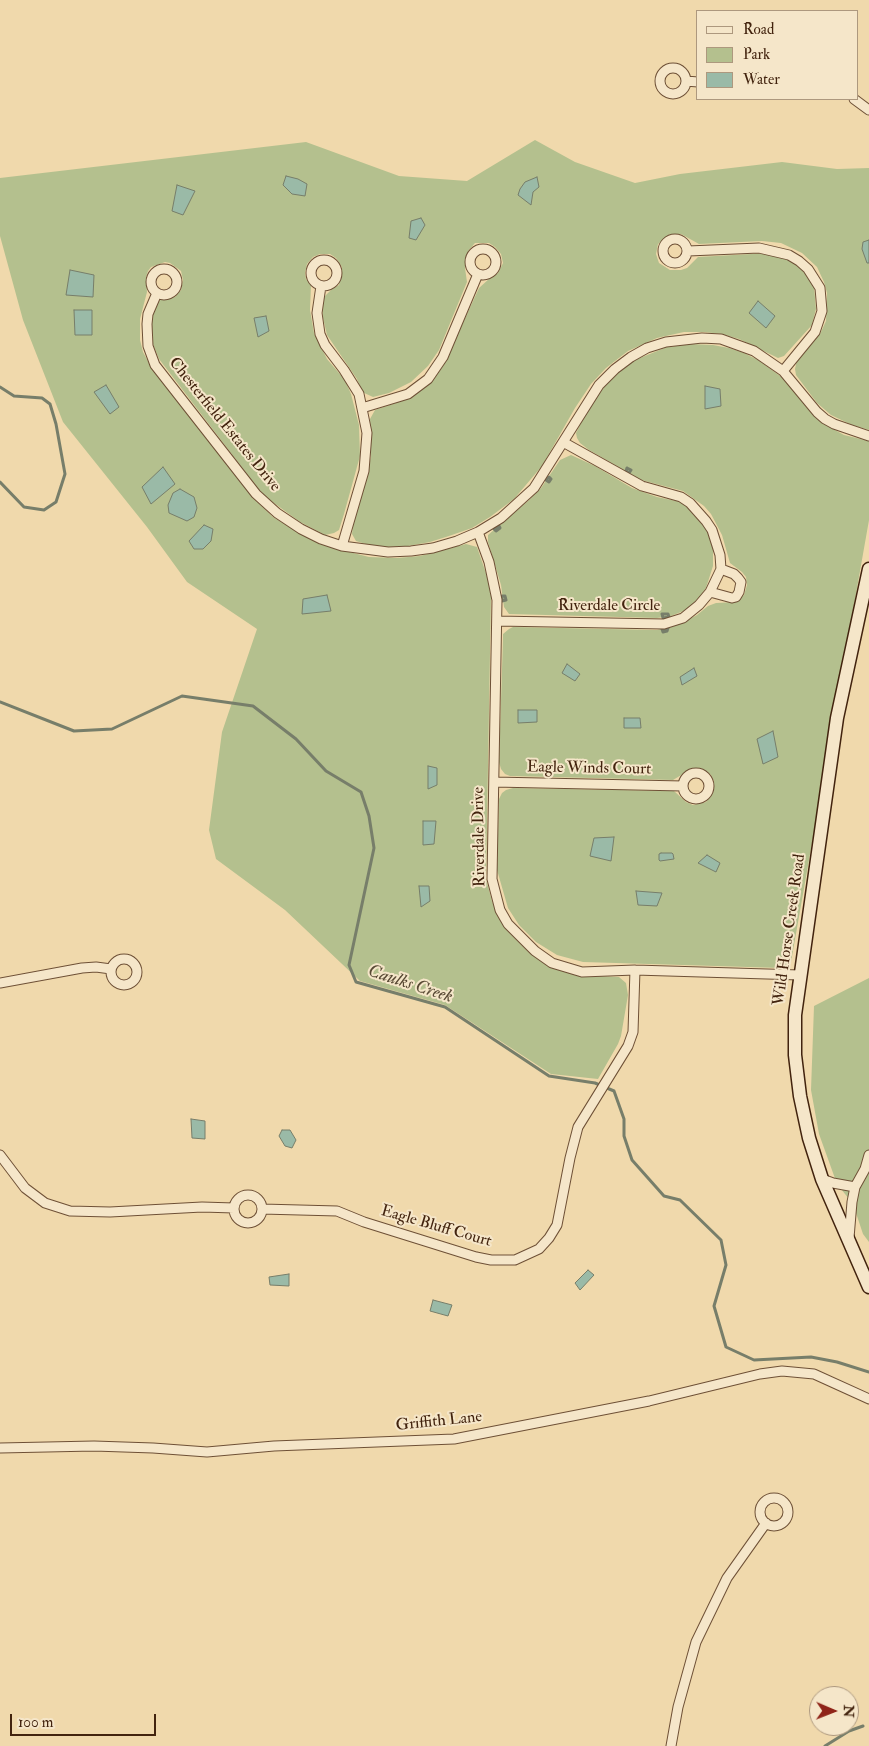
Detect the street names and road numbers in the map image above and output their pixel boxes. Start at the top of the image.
street label: Chesterfield Estates Drive [164,354,284,496]
street label: Riverdale Circle [558,597,660,617]
street label: Eagle Winds Court [527,758,651,780]
street label: Riverdale Drive [470,787,490,887]
street label: Wild Horse Creek Road [770,853,810,1007]
street label: Eagle Bluff Court [378,1202,494,1252]
street label: Griffith Lane [395,1408,483,1436]

